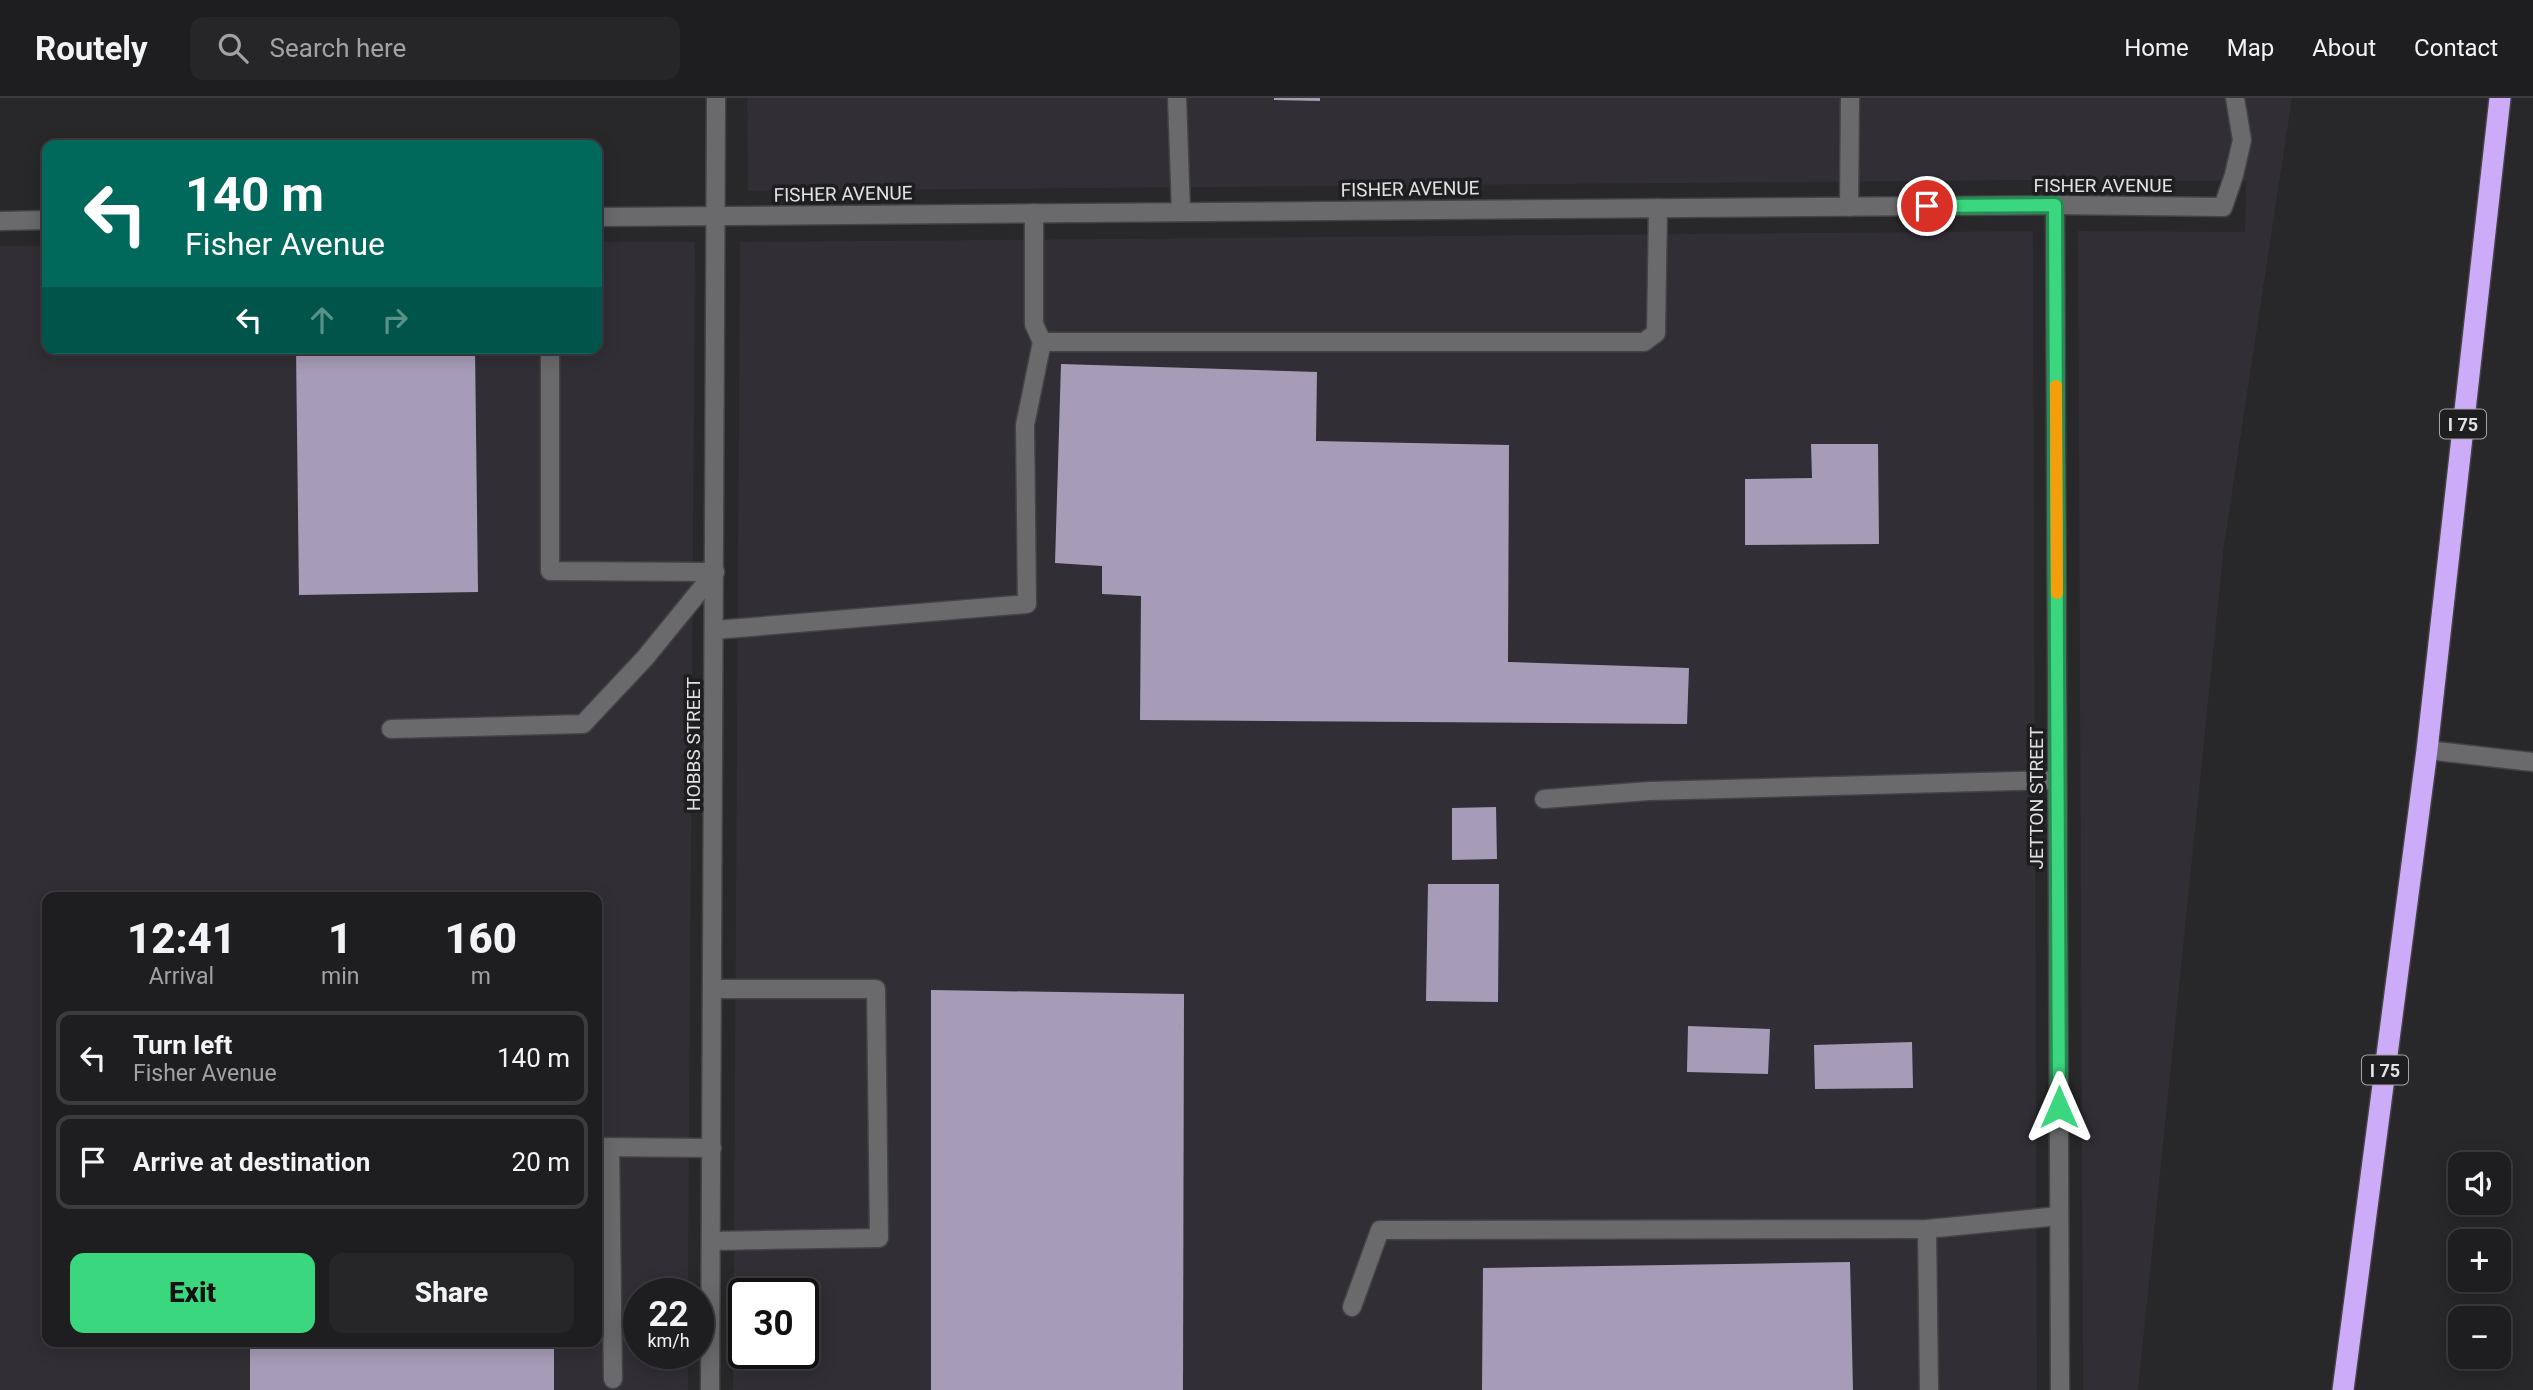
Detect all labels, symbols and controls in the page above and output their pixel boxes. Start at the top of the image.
search box [190,17,680,80]
text: Routely [35,29,148,68]
icon: search [214,29,252,67]
text: Search here [270,33,406,63]
text: Home [2124,34,2189,62]
text: Map [2227,34,2274,62]
text: About [2312,34,2376,62]
text: Contact [2414,34,2498,62]
text: 140 m [185,166,324,223]
icon: left [70,168,161,259]
street label: FISHER AVENUE [2034,174,2173,197]
street label: FISHER AVENUE [1340,176,1480,202]
pin [1897,176,1957,236]
street label: FISHER AVENUE [773,181,913,207]
icon: arrive [1908,187,1946,225]
text: Fisher Avenue [185,225,385,263]
icon: left [230,301,268,339]
icon: ahead [303,301,341,339]
icon: right [376,301,414,339]
road number: I 75 [2440,410,2486,438]
street label: HOBBS STREET [682,677,705,811]
street label: JETTON STREET [2025,727,2048,869]
text: 12:41 [127,914,236,963]
text: 1 [328,914,352,963]
text: 160 [444,914,517,963]
text: Arrival [149,963,214,990]
text: min [321,963,359,990]
text: m [471,963,491,990]
text: Turn left [133,1030,232,1060]
icon: left [74,1039,112,1077]
text: 140 m [497,1043,570,1073]
road number: I 75 [2362,1056,2408,1085]
text: Fisher Avenue [133,1060,277,1087]
position arrow [2022,1070,2096,1144]
icon: arrive [74,1143,112,1181]
text: Arrive at destination [133,1147,370,1177]
text: 20 m [512,1147,570,1177]
map controls [2448,1152,2511,1369]
button: sound [2448,1152,2511,1215]
button: + [2448,1229,2511,1292]
button: Exit [70,1253,315,1333]
button: Share [329,1253,574,1333]
speed limit sign: 30 [728,1278,819,1369]
text: 22 [648,1294,689,1335]
button: − [2448,1306,2511,1369]
text: km/h [647,1330,690,1351]

